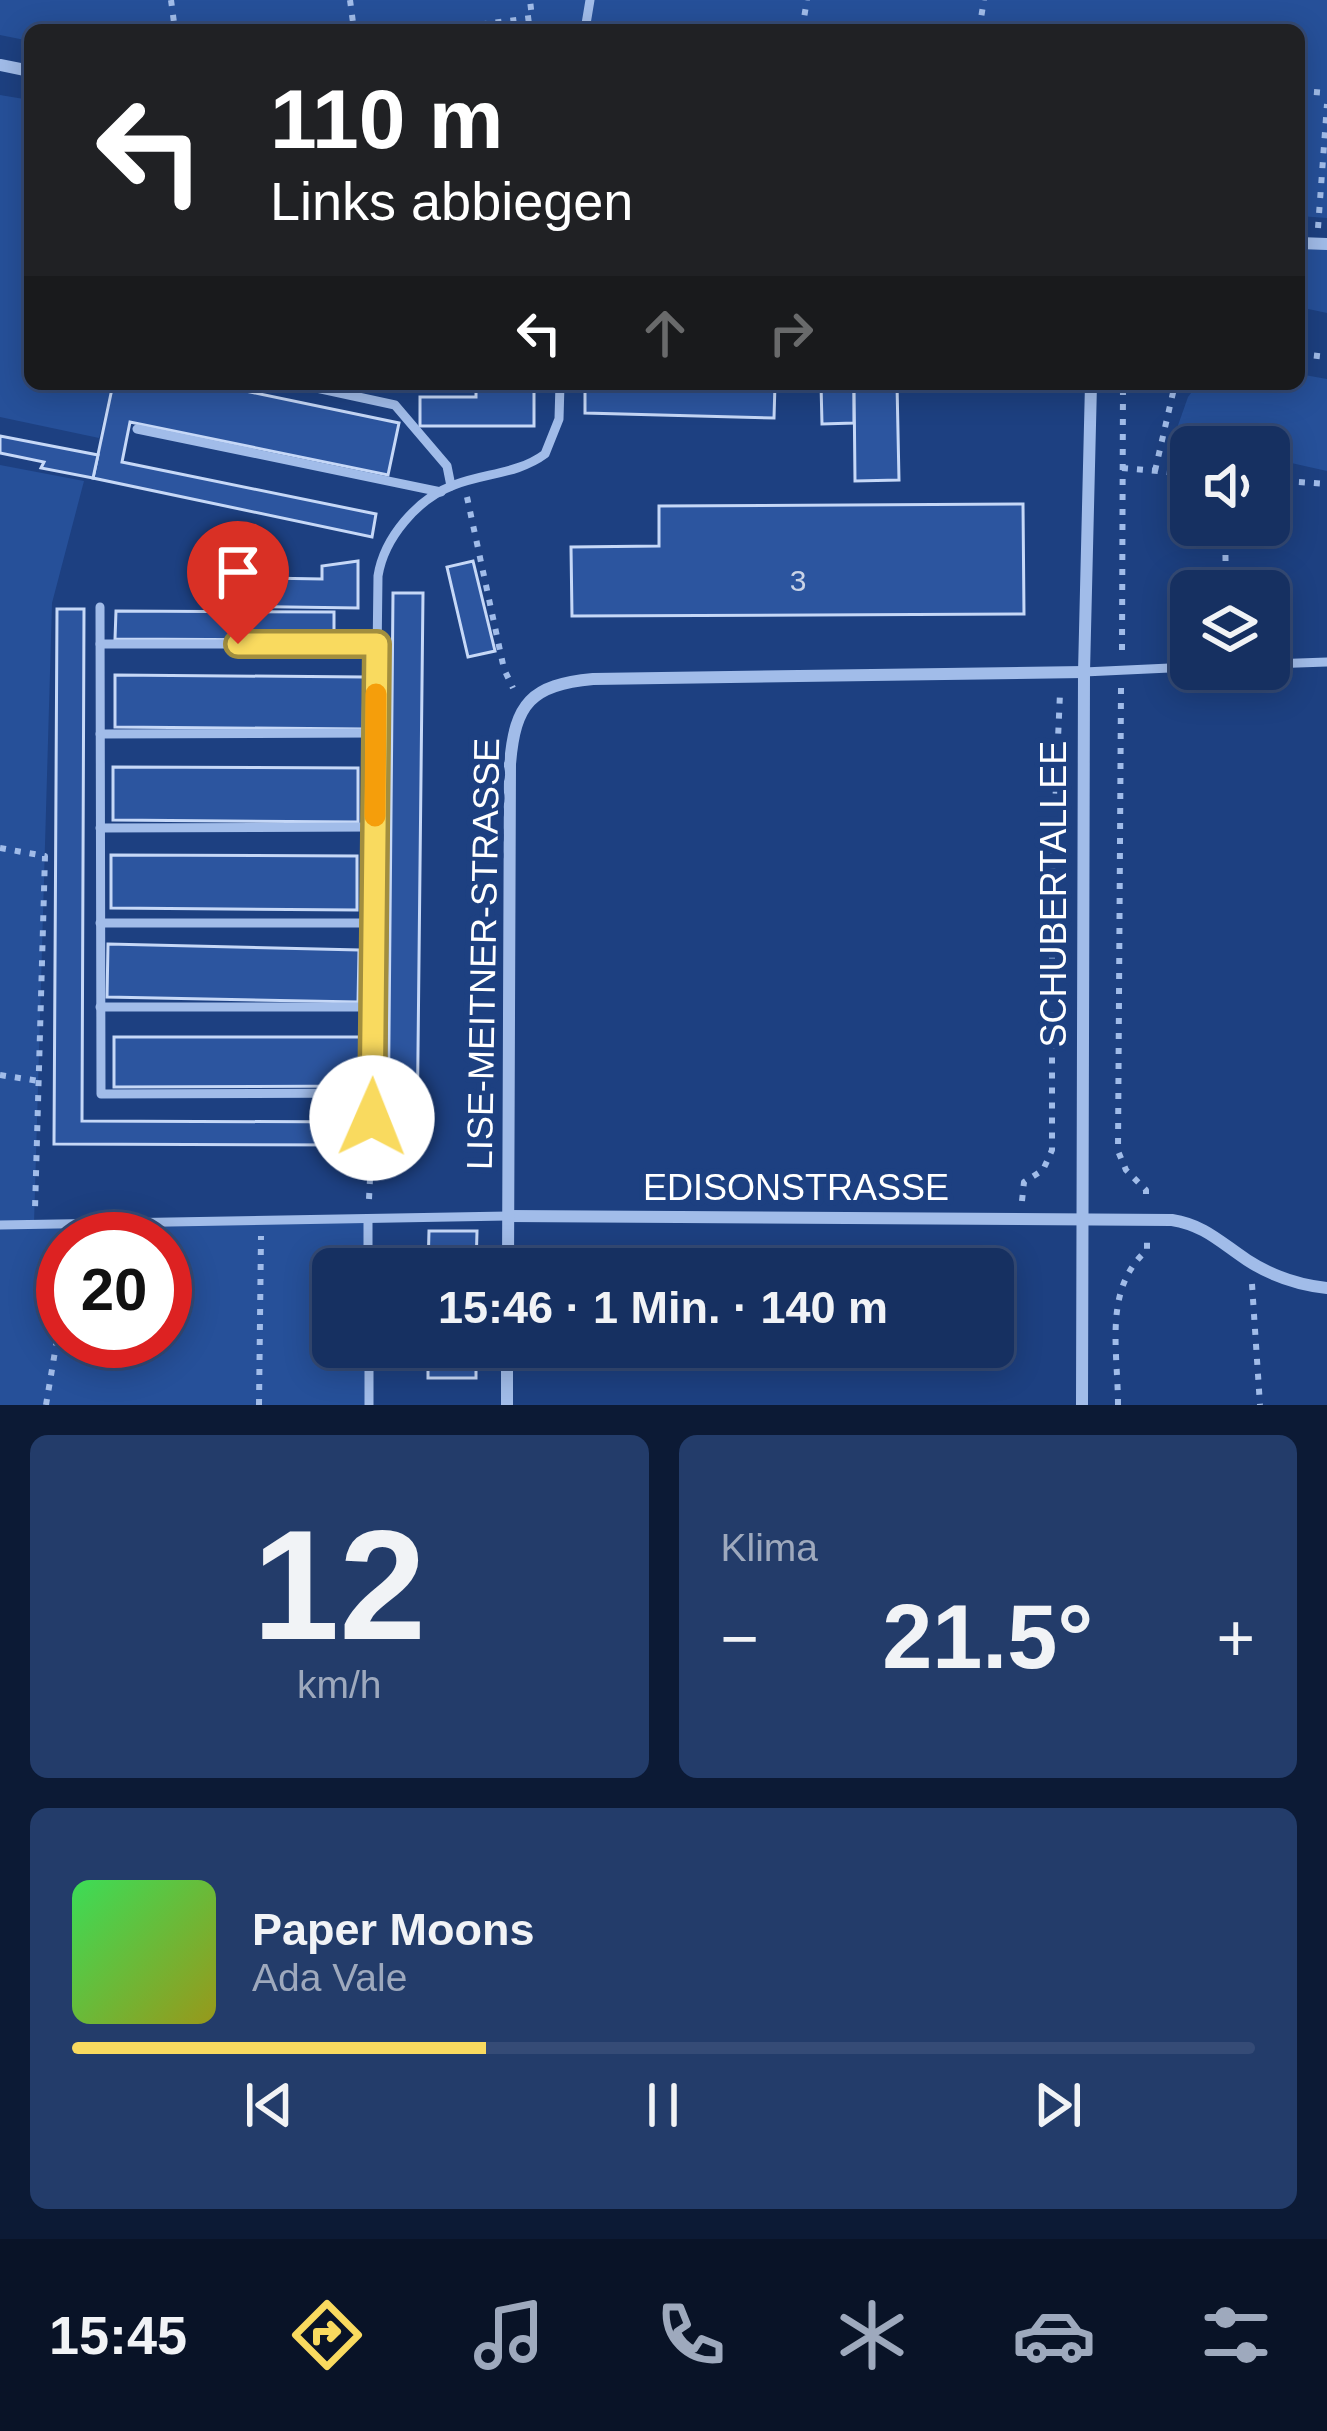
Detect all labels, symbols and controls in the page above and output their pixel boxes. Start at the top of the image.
icon: left [72,72,228,228]
text: 110 m [270,72,504,166]
text: Links abbiegen [270,171,633,231]
icon: left [506,300,572,366]
icon: ahead [632,300,698,366]
icon: right [758,300,824,366]
map controls [1170,426,1290,690]
button: sound [1170,426,1290,546]
pin [187,521,289,644]
icon: arrive [205,539,271,605]
house number: 3 [790,564,806,597]
button: layers [1170,570,1290,690]
street label: LISE-MEITNER-STRASSE [459,738,507,1170]
street label: SCHUBERTALLEE [1033,741,1074,1047]
position arrow [309,1055,435,1181]
street label: EDISONSTRASSE [643,1167,949,1208]
speed limit sign: 20 [36,1212,192,1368]
text: 15:46 · 1 Min. · 140 m [438,1282,888,1333]
text: 12 [252,1498,426,1672]
text: Klima [721,1526,818,1569]
text: 21.5° [882,1587,1093,1687]
text: − [721,1601,759,1675]
text: + [1216,1601,1255,1675]
text: km/h [297,1663,382,1706]
text: Paper Moons [252,1904,535,1955]
text: Ada Vale [252,1956,407,1999]
icon: previous [236,2072,302,2138]
icon: pause [630,2072,696,2138]
icon: next [1025,2072,1091,2138]
icon: directions [285,2293,369,2377]
icon: music [467,2293,551,2377]
icon: phone [649,2293,733,2377]
icon: climate [830,2293,914,2377]
icon: car [1012,2293,1096,2377]
icon: filters [1194,2293,1278,2377]
text: 15:45 [49,2305,187,2365]

